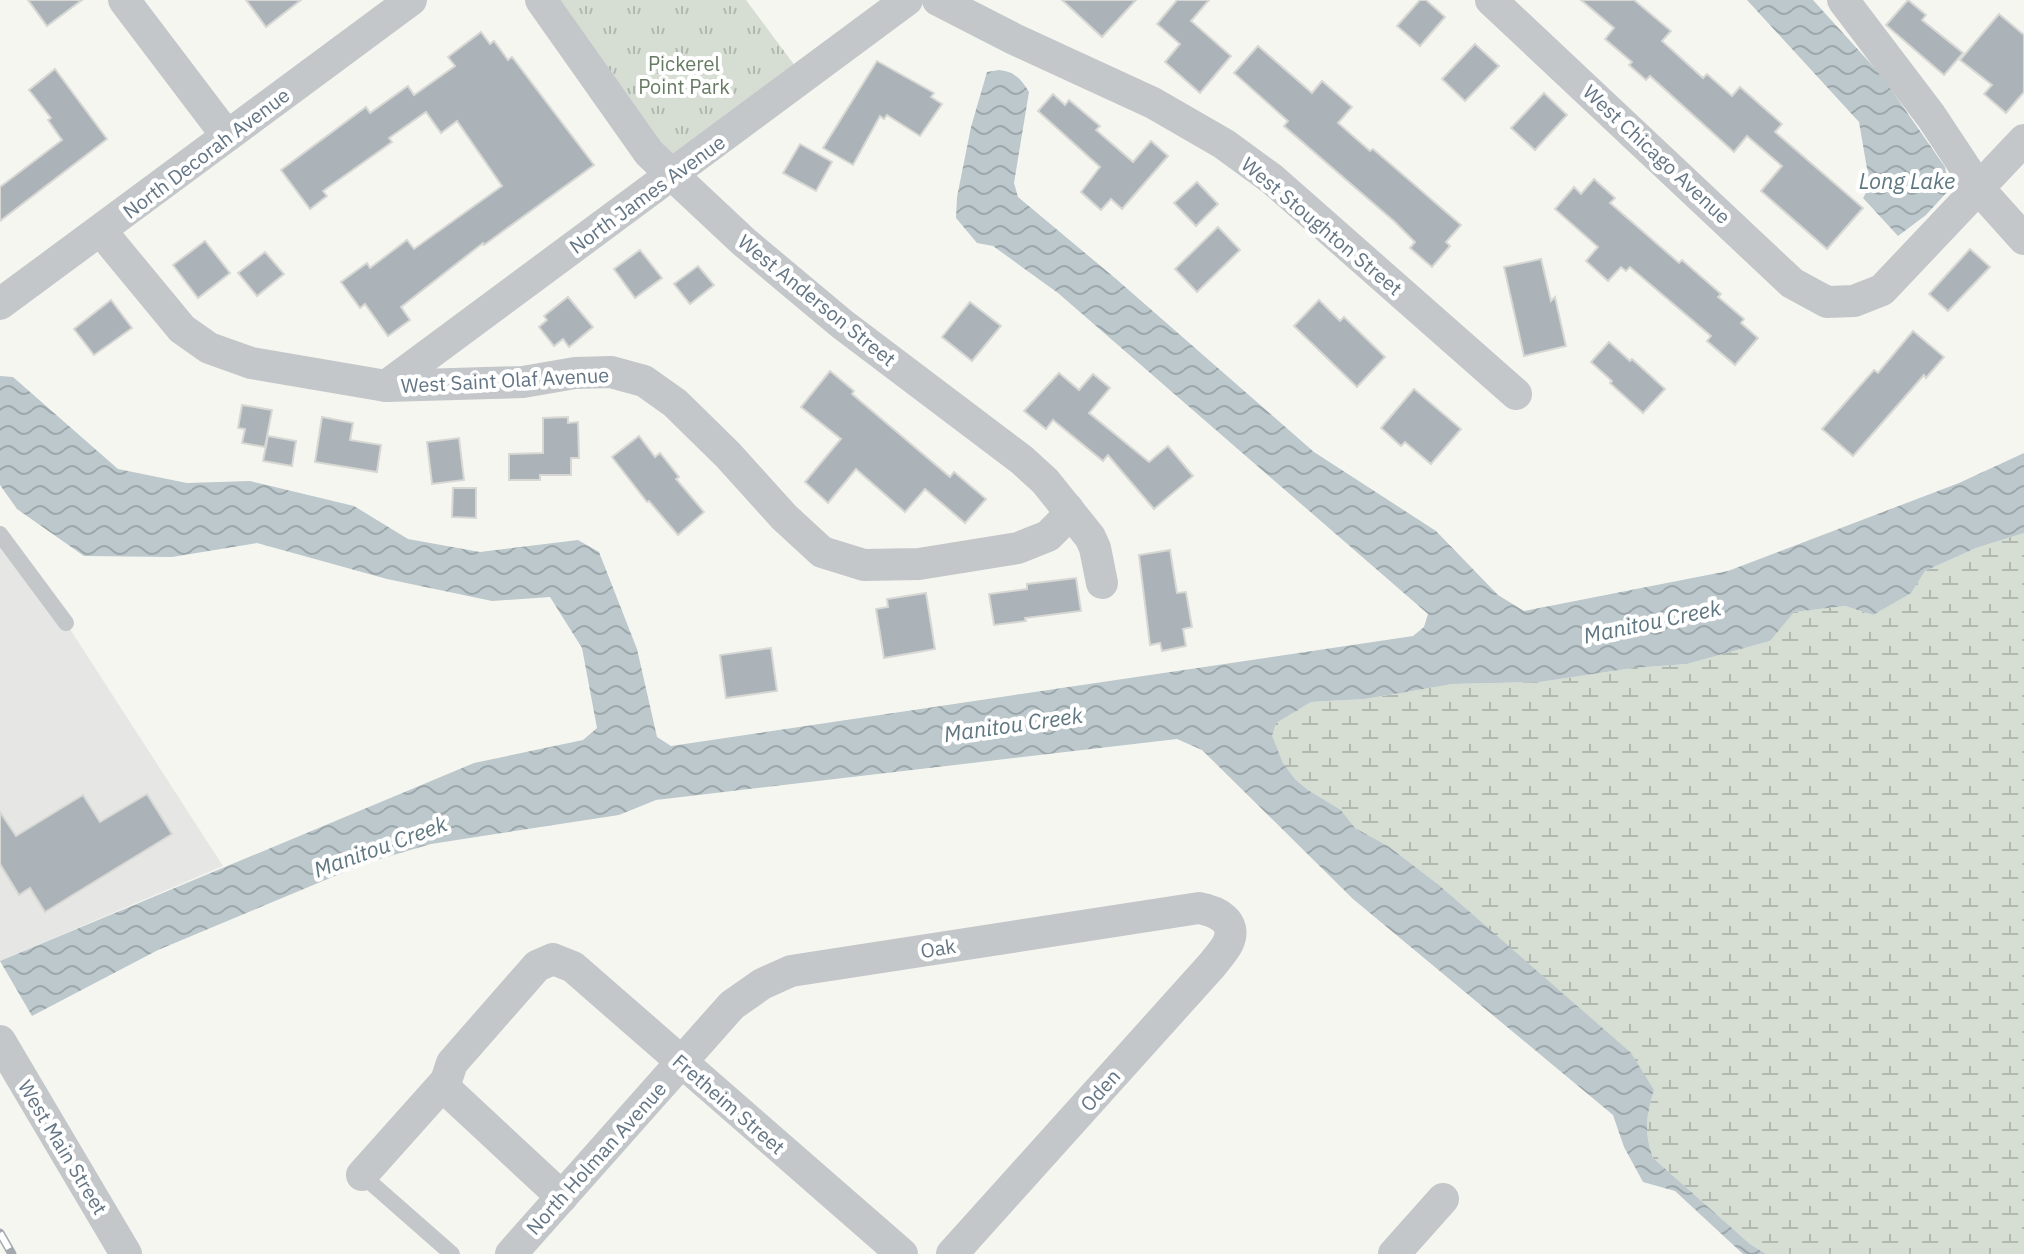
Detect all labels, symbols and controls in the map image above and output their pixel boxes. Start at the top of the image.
park label: Pickerel Point Park [638,50,730,100]
street label: West Chicago Avenue [1577,78,1737,230]
street label: North Decorah Avenue [117,81,295,225]
street label: North James Avenue [564,128,730,260]
street label: West Stoughton Street [1236,151,1408,301]
water label: Long Lake [1859,166,1955,195]
street label: West Anderson Street [732,228,902,372]
street label: West Saint Olaf Avenue [400,361,610,399]
water label: Manitou Creek [1581,592,1724,650]
water label: Manitou Creek [942,700,1085,748]
water label: Manitou Creek [309,808,451,884]
street label: Oak [918,932,958,964]
street label: Fretheim Street [667,1048,791,1160]
street label: Oden [1074,1063,1126,1117]
street label: West Main Street [12,1075,114,1219]
street label: North Holman Avenue [520,1076,672,1240]

